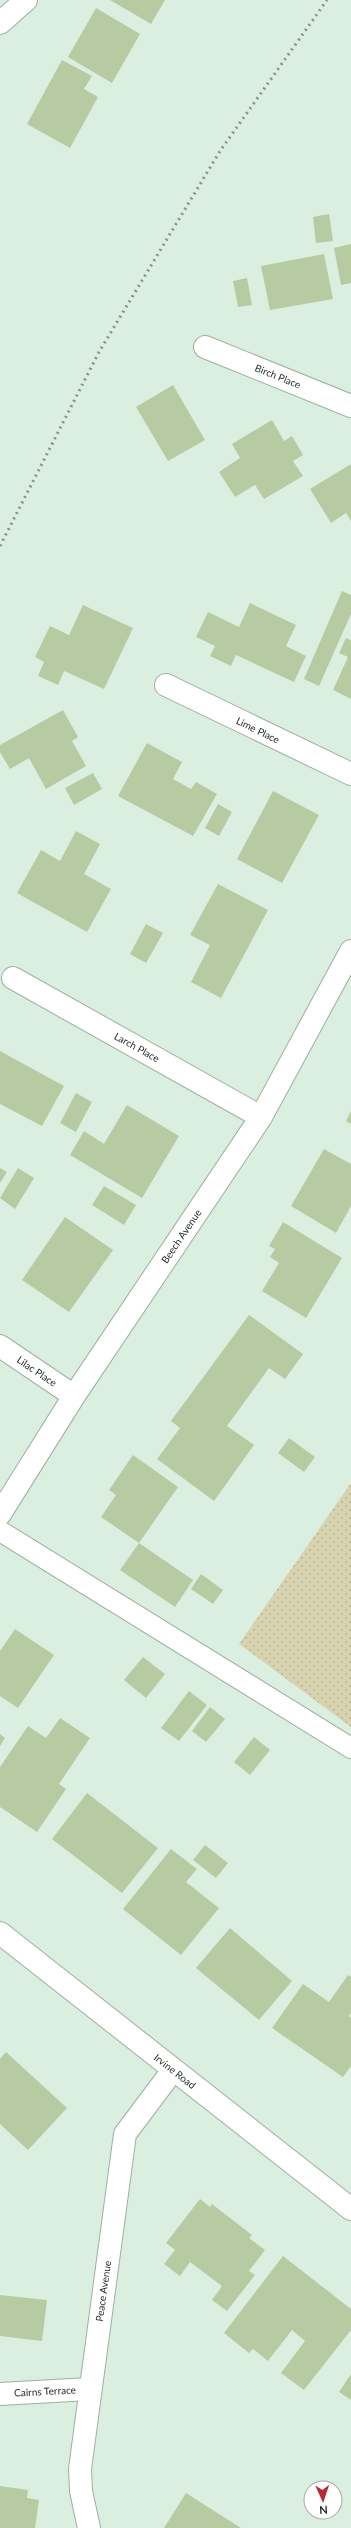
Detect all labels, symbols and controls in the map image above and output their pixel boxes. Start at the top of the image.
street label: Birch Place [253,361,303,391]
street label: Lime Place [234,714,282,746]
street label: Larch Place [112,1030,162,1064]
street label: Beech Avenue [159,1207,203,1265]
street label: Lilac Place [15,1353,59,1389]
street label: Irvine Road [152,2051,198,2091]
street label: Peace Avenue [93,2260,113,2322]
street label: Cairns Terrace [14,2383,76,2399]
north arrow [303,2480,343,2520]
text: N [319,2504,328,2517]

